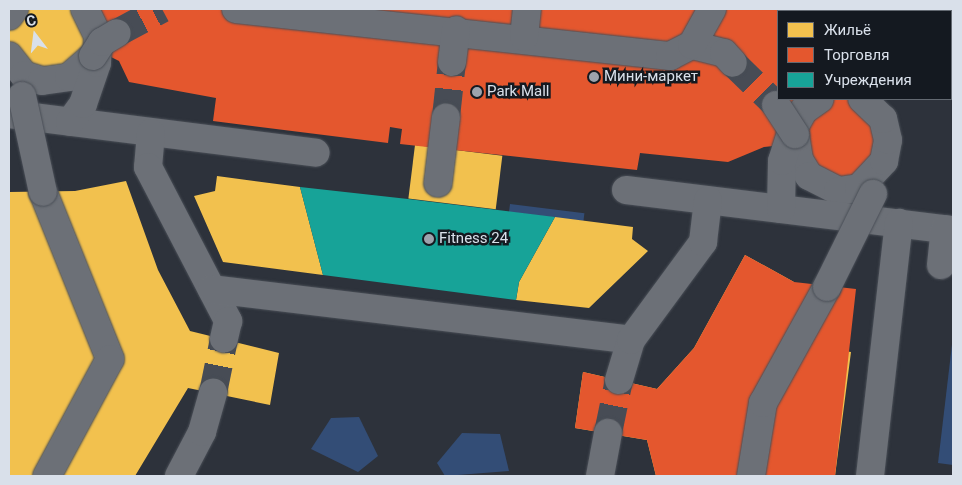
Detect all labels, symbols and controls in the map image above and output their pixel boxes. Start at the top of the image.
north arrow [10,10,60,60]
legend [777,10,952,100]
text: С [25,12,38,29]
text: Жильё [824,21,871,39]
text: Торговля [824,46,889,64]
place label: Мини-маркет [604,68,698,86]
marker: Мини-маркет [588,71,600,83]
text: Учреждения [824,71,912,89]
place label: Park Mall [487,83,549,101]
marker: Park Mall [471,86,483,98]
place label: Fitness 24 [439,230,508,248]
marker: Fitness 24 [423,233,435,245]

